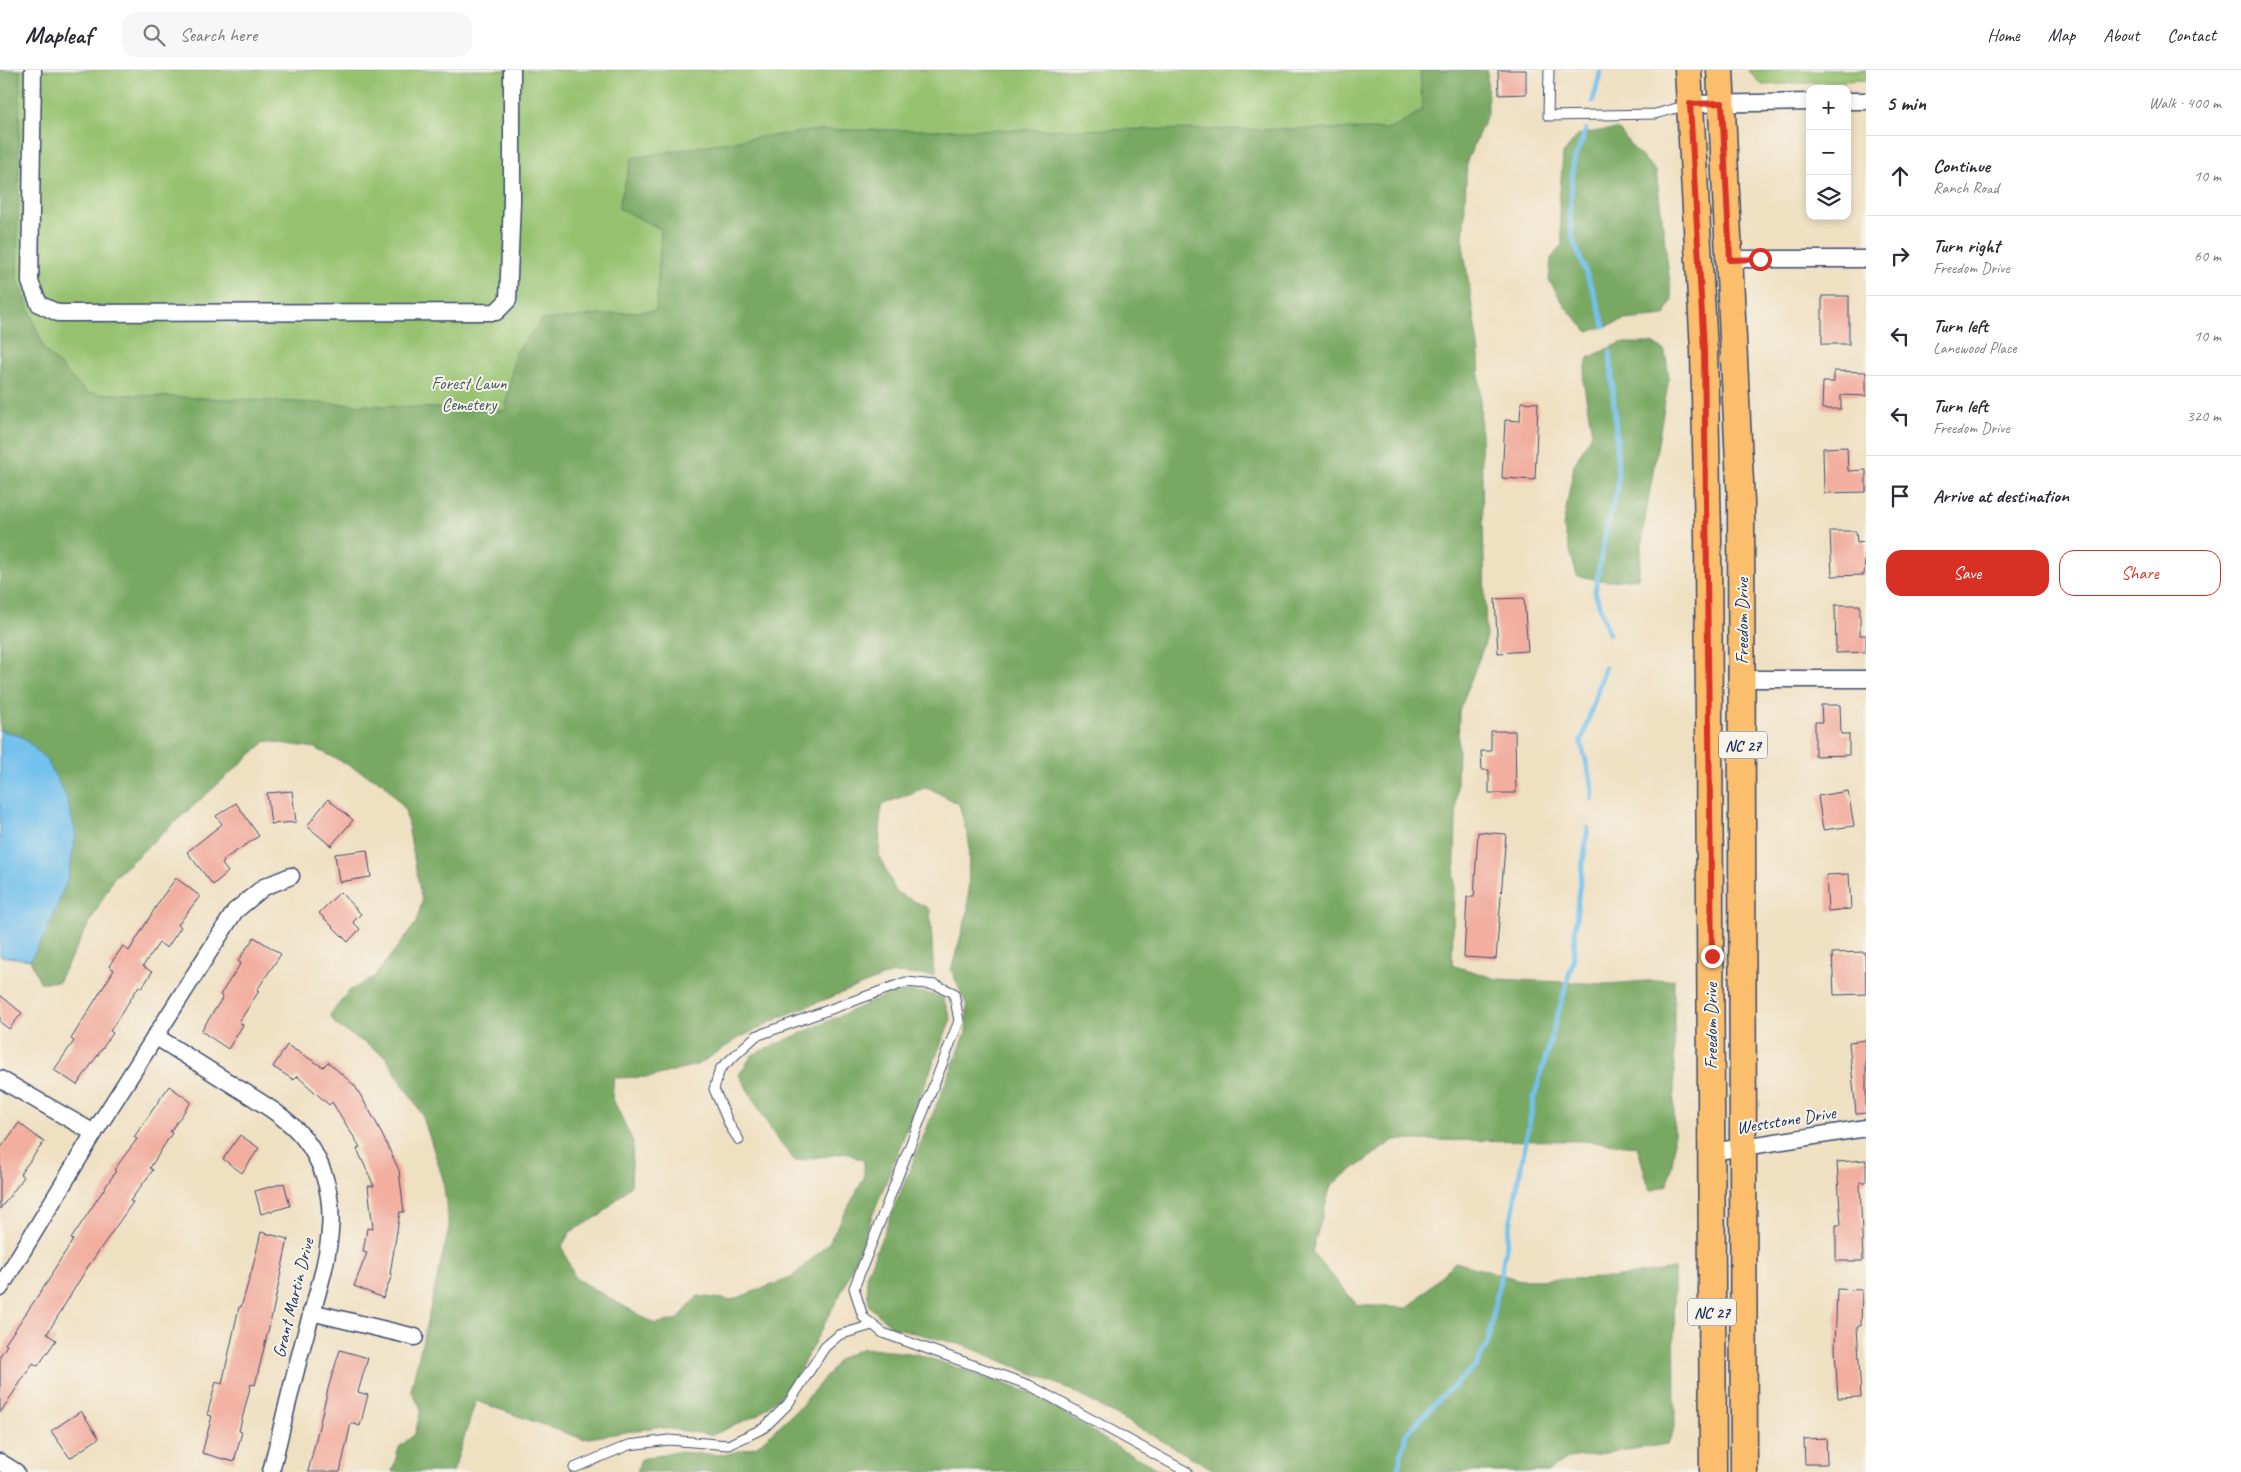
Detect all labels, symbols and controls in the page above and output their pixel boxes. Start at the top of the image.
search box [122,12,472,57]
text: Mapleaf [25,20,92,50]
icon: search [140,21,168,49]
text: Search here [180,23,257,47]
text: Home [1987,24,2020,46]
text: Map [2048,24,2075,46]
text: About [2103,24,2139,46]
text: Contact [2167,24,2216,46]
map controls [1806,85,1851,220]
button: + [1806,85,1851,130]
text: 5 min [1886,90,1926,116]
text: Walk · 400 m [2149,93,2221,113]
button: − [1806,130,1851,175]
text: Continue [1933,154,1990,178]
icon: ahead [1886,162,1914,190]
text: 10 m [2194,166,2221,186]
button: layers [1806,175,1851,220]
text: Ranch Road [1933,178,1999,198]
text: Turn right [1933,234,2000,258]
icon: right [1886,242,1914,270]
text: 60 m [2194,246,2221,266]
route start [1749,248,1772,271]
text: Freedom Drive [1933,258,2010,278]
text: Turn left [1933,314,1988,338]
icon: left [1886,322,1914,350]
text: 10 m [2194,326,2221,346]
text: Lanewood Place [1933,338,2016,358]
park label: Forest Lawn Cemetery [431,372,508,415]
text: Turn left [1933,394,1988,418]
icon: left [1886,402,1914,430]
text: 320 m [2187,406,2221,426]
text: Freedom Drive [1933,418,2010,438]
icon: arrive [1886,482,1914,510]
text: Arrive at destination [1933,484,2069,508]
button: Save [1886,550,2049,596]
button: Share [2059,550,2221,596]
street label: Freedom Drive [1731,577,1753,664]
road number: NC 27 [1719,732,1767,758]
route end [1701,945,1724,968]
street label: Freedom Drive [1700,982,1722,1069]
street label: Weststone Drive [1735,1101,1838,1139]
street label: Grant Martin Drive [268,1235,319,1360]
road number: NC 27 [1688,1298,1736,1326]

